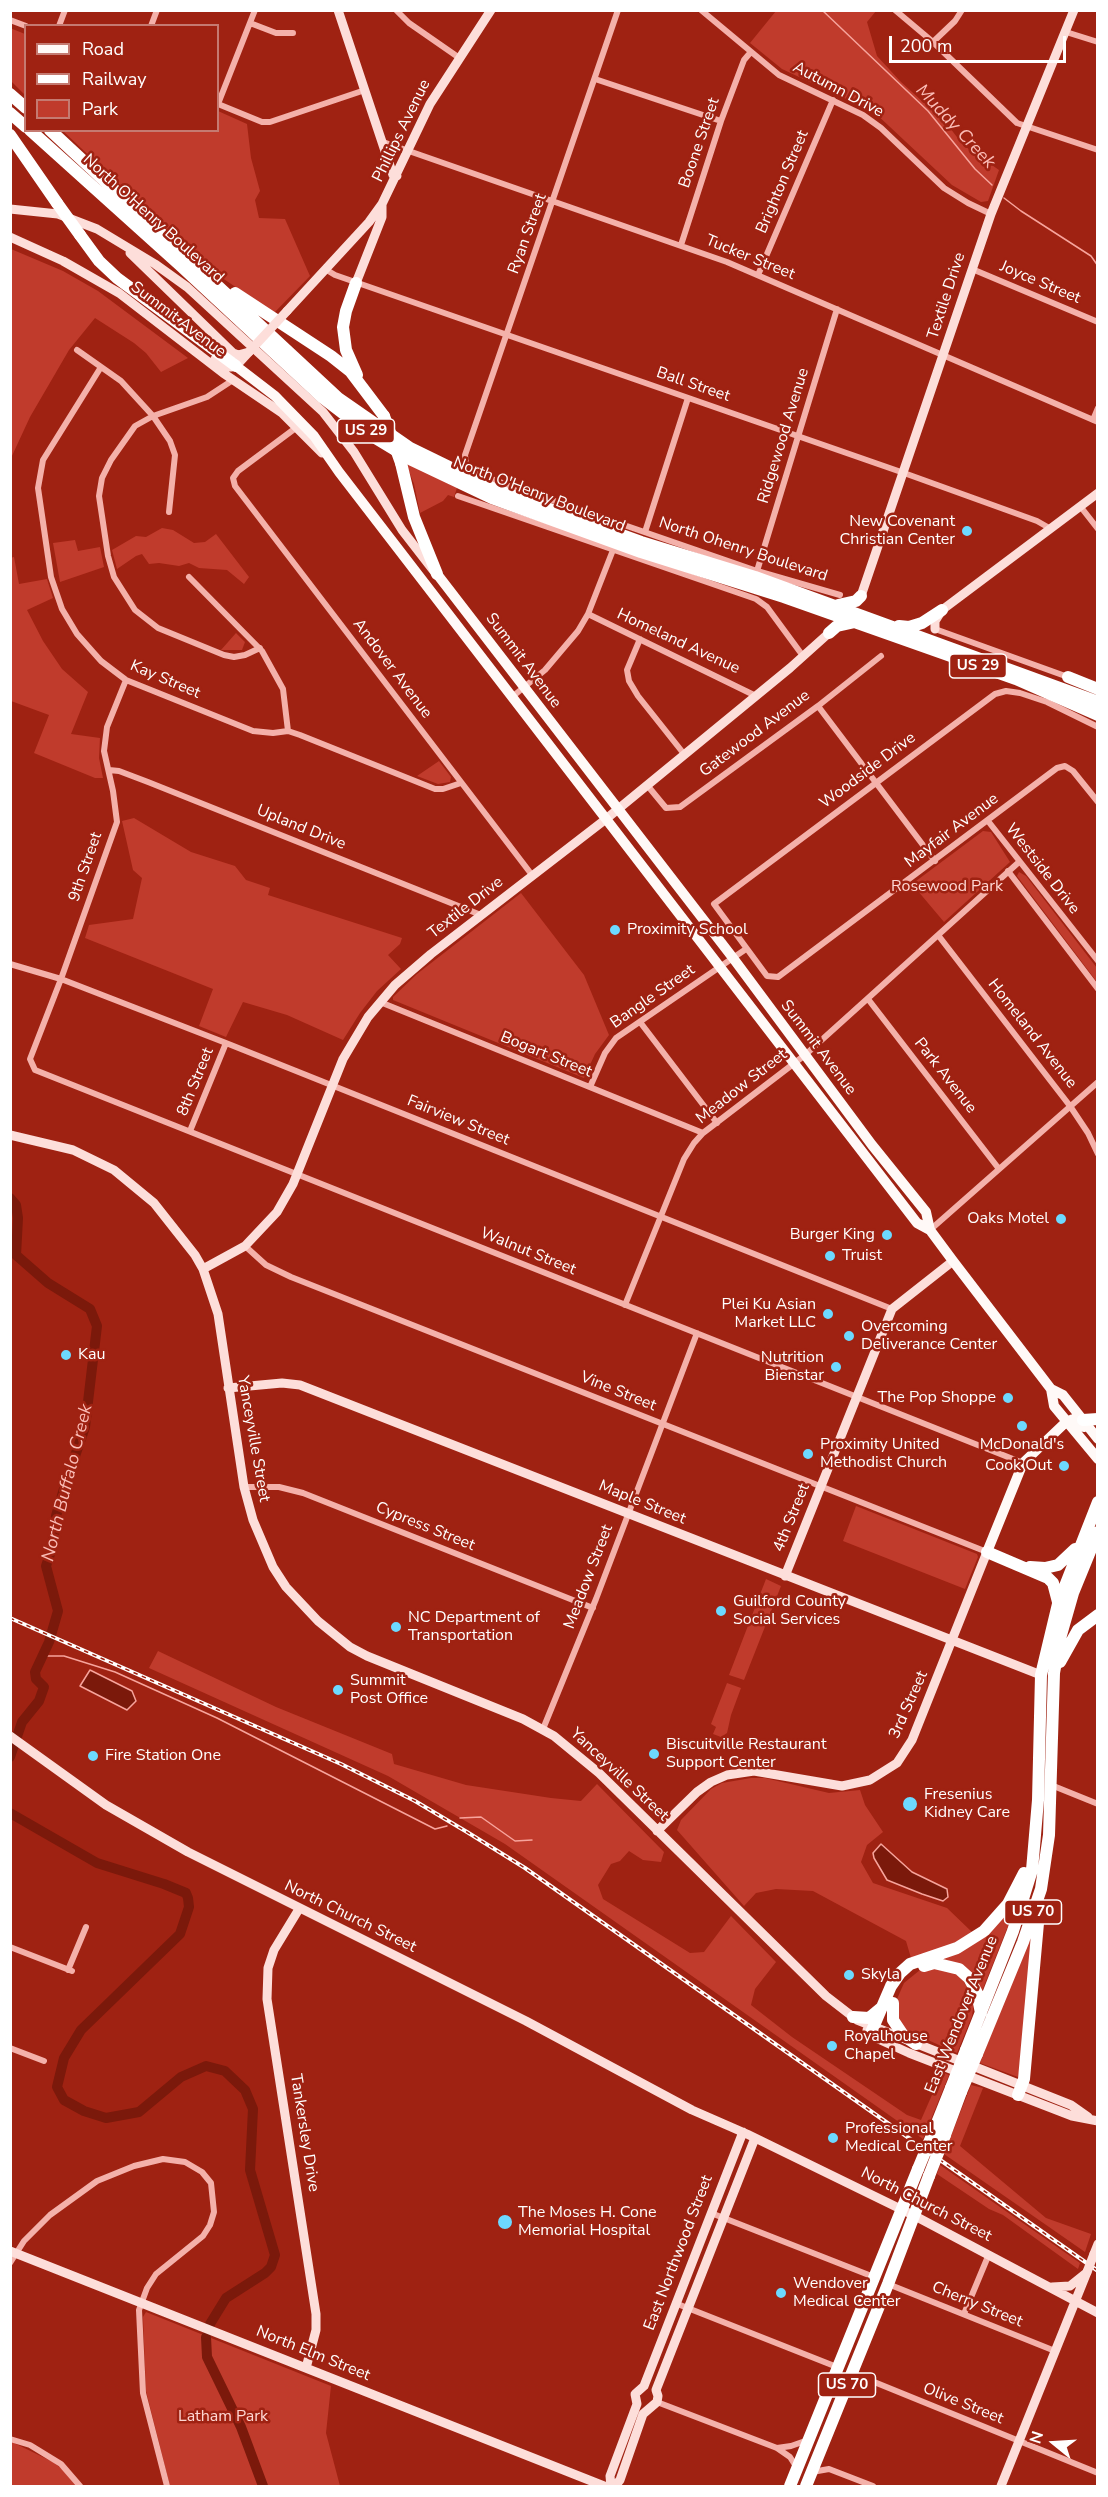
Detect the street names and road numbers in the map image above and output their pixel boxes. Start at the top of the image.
street label: Autumn Drive [789,58,887,122]
street label: Phillips Avenue [369,77,435,185]
street label: Boone Street [676,95,724,191]
street label: Brighton Street [753,128,813,236]
street label: North O'Henry Boulevard [79,151,227,287]
street label: Ryan Street [505,191,551,277]
street label: Tucker Street [703,231,797,285]
street label: Textile Drive [924,250,970,342]
street label: Joyce Street [997,257,1083,309]
street label: Summit Avenue [127,278,229,362]
street label: Ball Street [654,363,732,407]
street label: Ridgewood Avenue [754,366,814,506]
road number: US 29 [338,419,394,443]
street label: North O'Henry Boulevard [450,453,628,537]
street label: North Ohenry Boulevard [656,514,830,586]
street label: Homeland Avenue [613,605,743,679]
street label: Summit Avenue [481,610,565,712]
street label: Andover Avenue [348,615,436,723]
road number: US 29 [950,654,1006,678]
street label: Kay Street [127,657,203,703]
street label: Gatewood Avenue [696,686,814,782]
street label: Woodside Drive [816,729,920,813]
street label: Mayfair Avenue [901,790,1003,872]
street label: Upland Drive [254,801,348,855]
street label: Westside Drive [1001,820,1083,918]
street label: 9th Street [65,830,107,904]
street label: Textile Drive [425,873,507,943]
street label: Bangle Street [607,961,699,1033]
street label: Homeland Avenue [983,975,1081,1093]
street label: Summit Avenue [776,997,860,1099]
street label: Bogart Street [497,1028,595,1082]
street label: Park Avenue [910,1034,980,1118]
street label: 8th Street [174,1045,218,1119]
street label: Meadow Street [693,1046,791,1128]
street label: Fairview Street [404,1092,512,1150]
street label: Walnut Street [477,1224,579,1280]
street label: Vine Street [577,1368,659,1416]
street label: Yanceyville Street [232,1374,274,1504]
street label: Maple Street [596,1477,688,1529]
street label: 4th Street [770,1481,814,1555]
street label: Cypress Street [373,1498,477,1556]
street label: Meadow Street [560,1522,618,1632]
street label: 3rd Street [886,1668,932,1742]
street label: Yanceyville Street [566,1724,672,1826]
street label: North Church Street [281,1877,419,1957]
road number: US 70 [1004,1900,1062,1924]
street label: East Wendover Avenue [922,1933,1002,2097]
street label: Tankersley Drive [285,2073,323,2193]
street label: North Church Street [857,2164,995,2246]
street label: East Northwood Street [641,2173,717,2333]
street label: Cherry Street [929,2278,1025,2332]
street label: North Elm Street [253,2322,373,2386]
road number: US 70 [818,2373,876,2397]
street label: Olive Street [920,2379,1006,2429]

